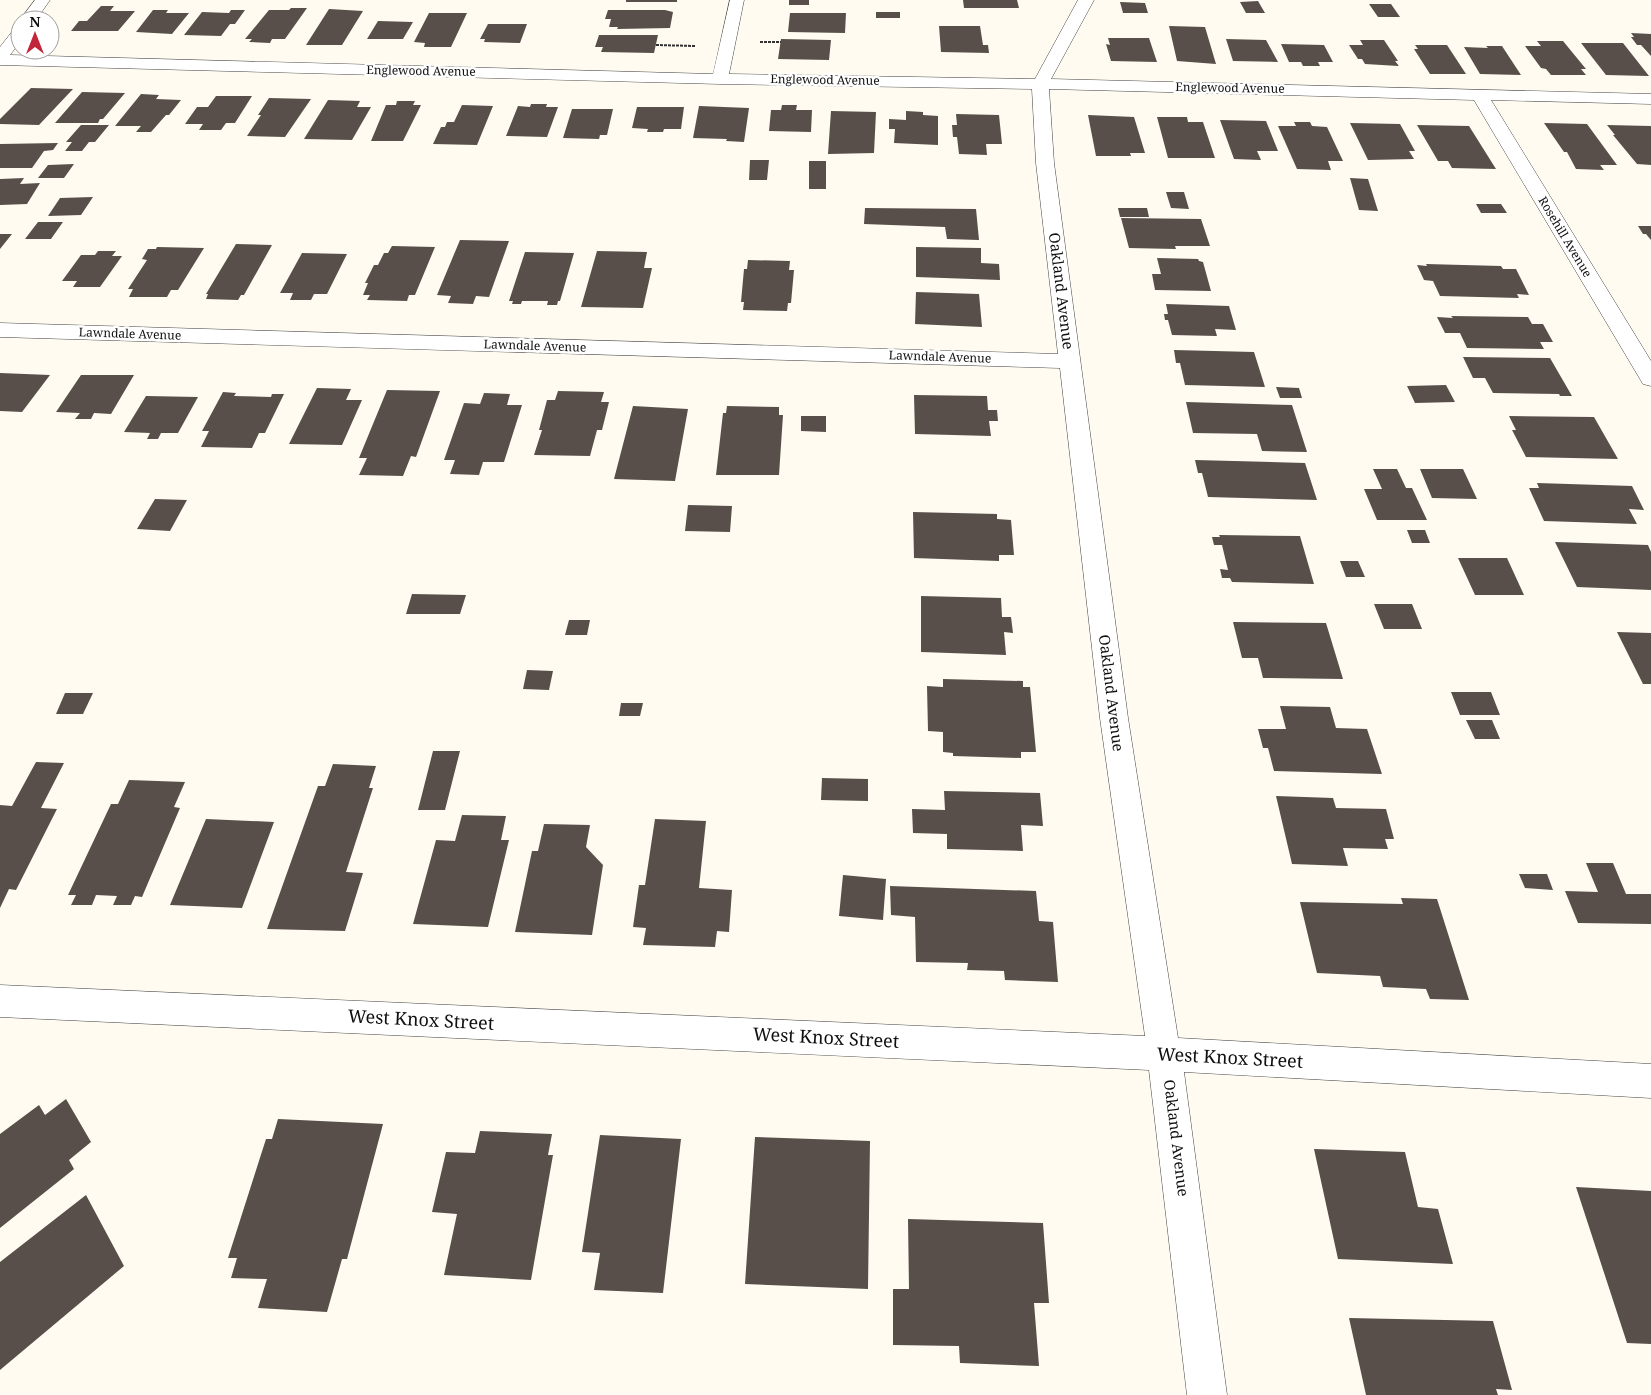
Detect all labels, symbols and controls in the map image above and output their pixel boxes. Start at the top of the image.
north arrow [10,10,60,60]
text: N [29,12,41,31]
street label: Englewood Avenue [366,61,476,80]
street label: Englewood Avenue [770,70,880,89]
street label: Englewood Avenue [1175,78,1285,97]
street label: Rosehill Avenue [1535,193,1596,280]
street label: Oakland Avenue [1045,231,1079,351]
street label: Lawndale Avenue [78,323,182,344]
street label: Lawndale Avenue [483,335,587,356]
street label: Lawndale Avenue [888,346,992,367]
street label: Oakland Avenue [1095,633,1129,753]
street label: West Knox Street [347,1003,495,1035]
street label: West Knox Street [752,1021,900,1053]
street label: West Knox Street [1156,1041,1304,1073]
street label: Oakland Avenue [1160,1078,1194,1198]

